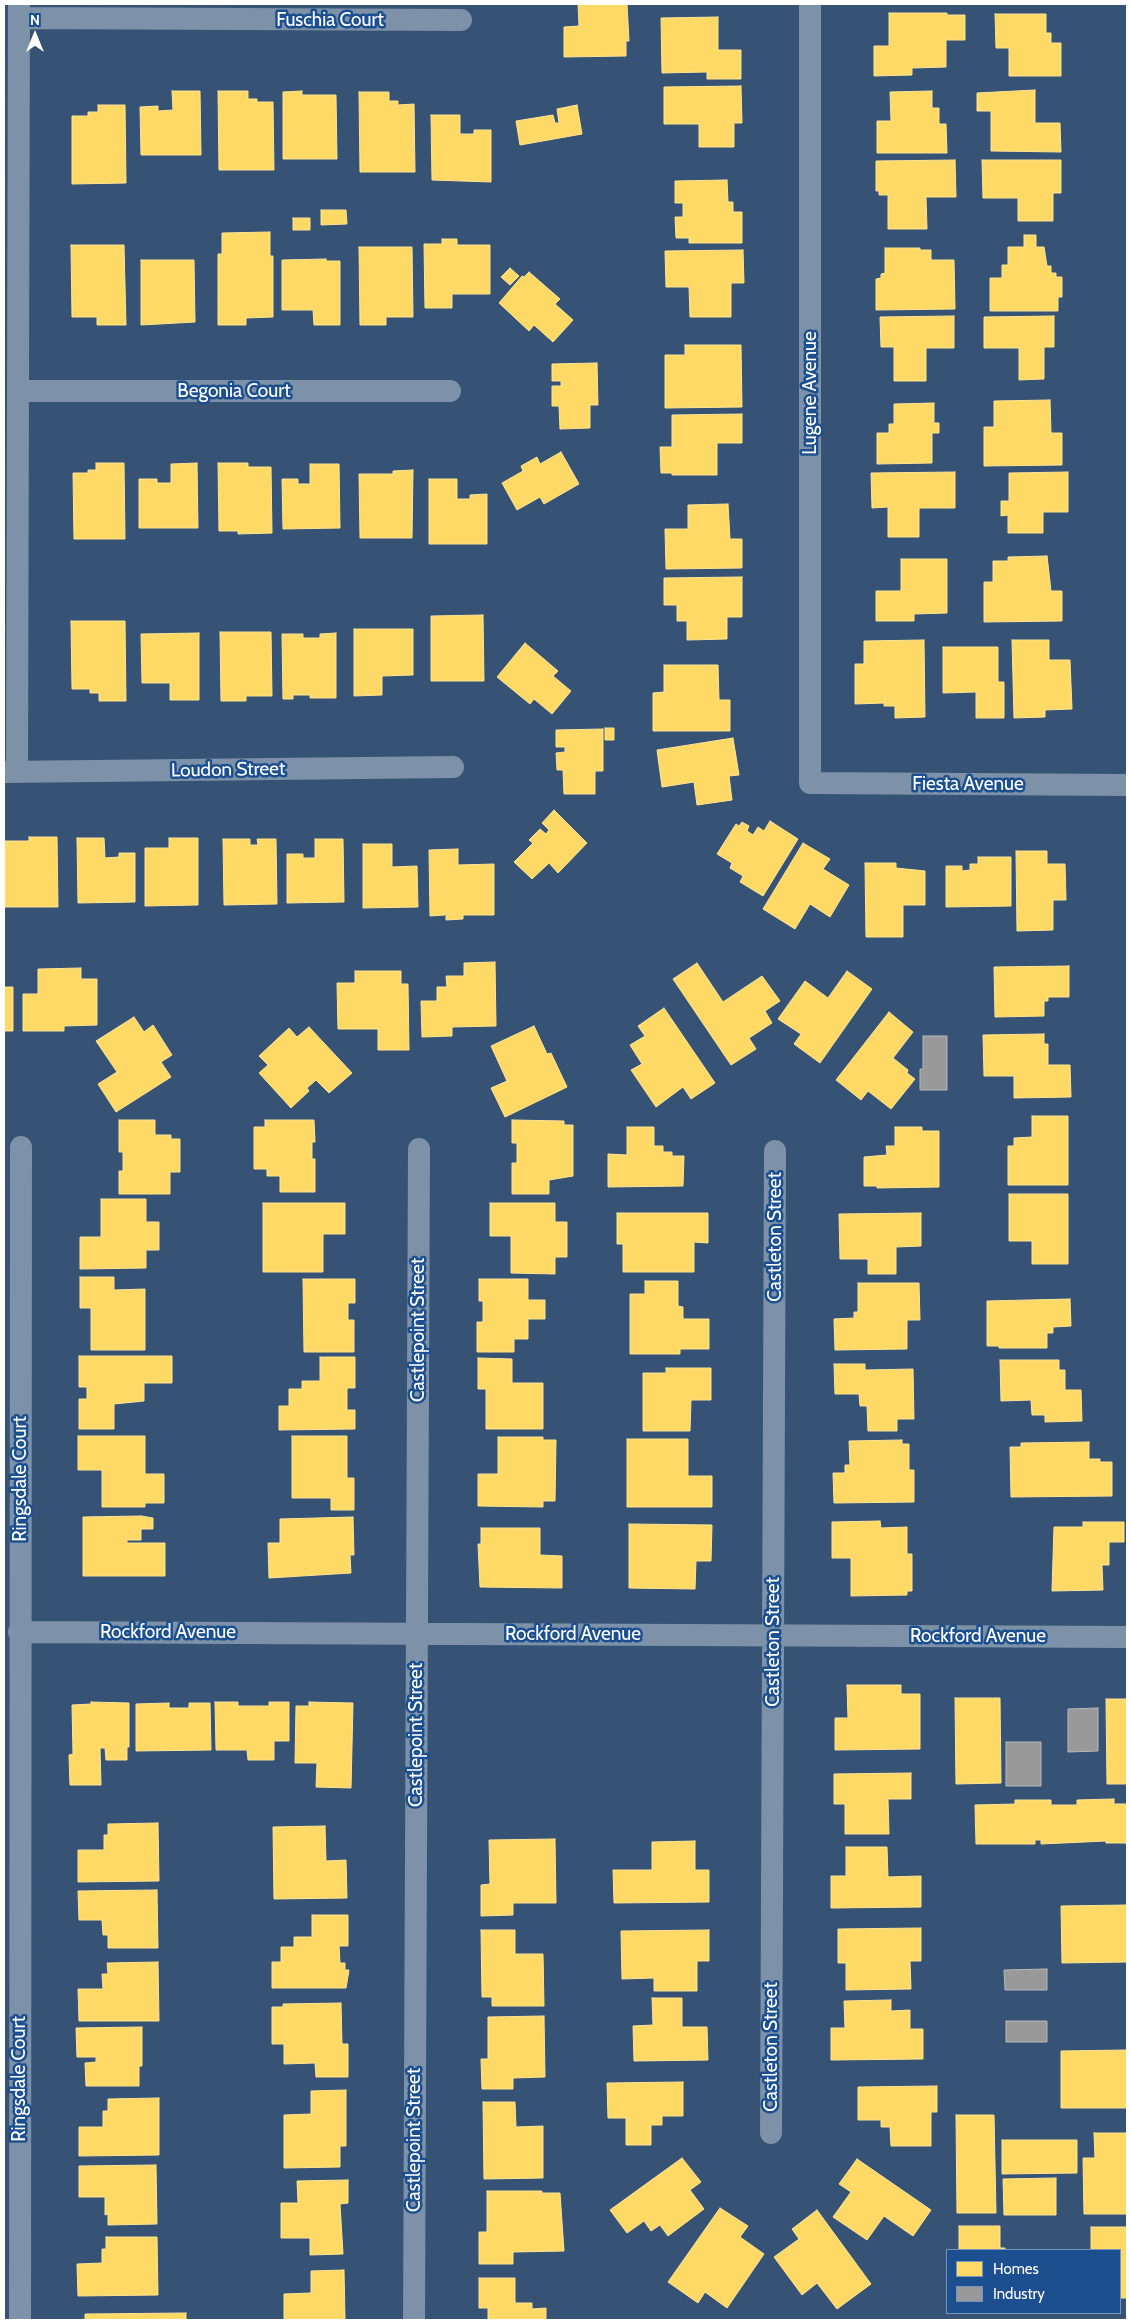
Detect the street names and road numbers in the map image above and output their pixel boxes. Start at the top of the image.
street label: Fuschia Court [276,9,384,31]
street label: Lugene Avenue [799,331,821,455]
street label: Begonia Court [177,380,291,402]
street label: Loudon Street [171,758,285,782]
street label: Fiesta Avenue [912,773,1024,795]
street label: Castleton Street [764,1172,786,1302]
street label: Castlepoint Street [407,1258,429,1402]
street label: Ringsdale Court [9,1416,31,1542]
street label: Castleton Street [762,1577,784,1707]
street label: Rockford Avenue [100,1621,236,1643]
street label: Rockford Avenue [505,1623,641,1645]
street label: Rockford Avenue [910,1625,1046,1647]
street label: Castlepoint Street [405,1663,427,1807]
street label: Castleton Street [760,1982,782,2112]
street label: Ringsdale Court [8,2016,30,2142]
street label: Castlepoint Street [403,2068,425,2212]

